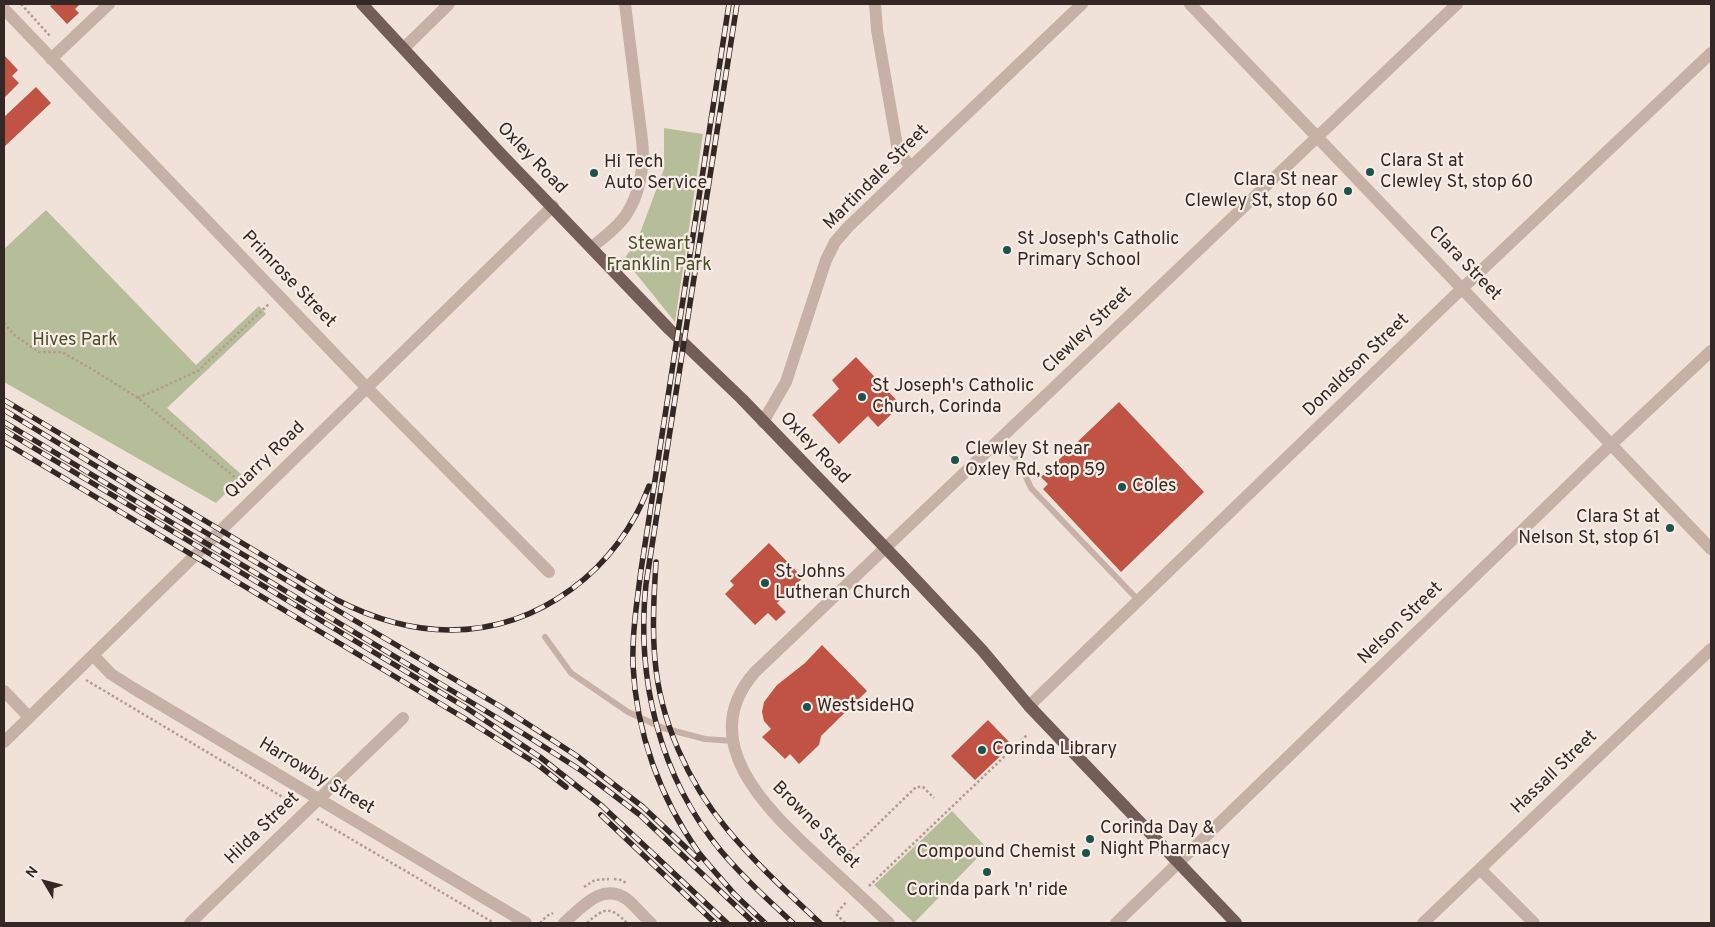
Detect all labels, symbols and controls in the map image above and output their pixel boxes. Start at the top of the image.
street label: Oxley Road [491,119,571,199]
street label: Martindale Street [820,121,934,235]
place label: Clara St at Clewley St, stop 60 [1380,151,1533,193]
place label: Hi Tech Auto Service [604,152,707,194]
marker: Clara St at Clewley St, stop 60 [1364,166,1376,178]
marker: Hi Tech Auto Service [588,167,600,179]
place label: Clara St near Clewley St, stop 60 [1185,170,1338,212]
marker: Clara St near Clewley St, stop 60 [1342,185,1354,197]
street label: Clara Street [1423,222,1505,306]
street label: Primrose Street [236,227,340,333]
place label: St Joseph's Catholic Primary School [1017,229,1179,272]
park label: Stewart Franklin Park [606,234,712,276]
marker: St Joseph's Catholic Primary School [1001,244,1013,256]
street label: Clewley Street [1039,283,1137,379]
street label: Donaldson Street [1300,310,1414,422]
park label: Hives Park [32,330,118,352]
place label: St Joseph's Catholic Church, Corinda [872,376,1034,418]
marker: St Joseph's Catholic Church, Corinda [856,391,868,403]
street label: Oxley Road [774,409,854,489]
street label: Quarry Road [222,418,310,504]
place label: Clewley St near Oxley Rd, stop 59 [965,439,1106,482]
marker: Clewley St near Oxley Rd, stop 59 [949,454,961,466]
place label: Coles [1132,476,1176,498]
marker: Coles [1116,481,1128,493]
place label: Clara St at Nelson St, stop 61 [1518,507,1660,550]
marker: Clara St at Nelson St, stop 61 [1664,522,1676,534]
place label: St Johns Lutheran Church [775,562,910,604]
marker: St Johns Lutheran Church [759,577,771,589]
street label: Nelson Street [1354,578,1448,670]
place label: WestsideHQ [817,696,915,718]
marker: WestsideHQ [801,701,813,713]
street label: Hassall Street [1508,727,1602,819]
street label: Harrowby Street [254,734,378,820]
place label: Corinda Library [992,739,1117,761]
marker: Corinda Library [976,744,988,756]
street label: Browne Street [767,778,863,874]
street label: Hilda Street [221,788,305,870]
place label: Corinda Day & Night Pharmacy [1100,818,1230,861]
marker: Corinda Day & Night Pharmacy [1084,833,1096,845]
place label: Compound Chemist [917,842,1076,864]
marker: Compound Chemist [1080,847,1092,859]
north arrow [20,857,70,907]
text: N [23,864,42,882]
marker: Corinda park 'n' ride [981,866,993,878]
place label: Corinda park 'n' ride [906,880,1068,902]

